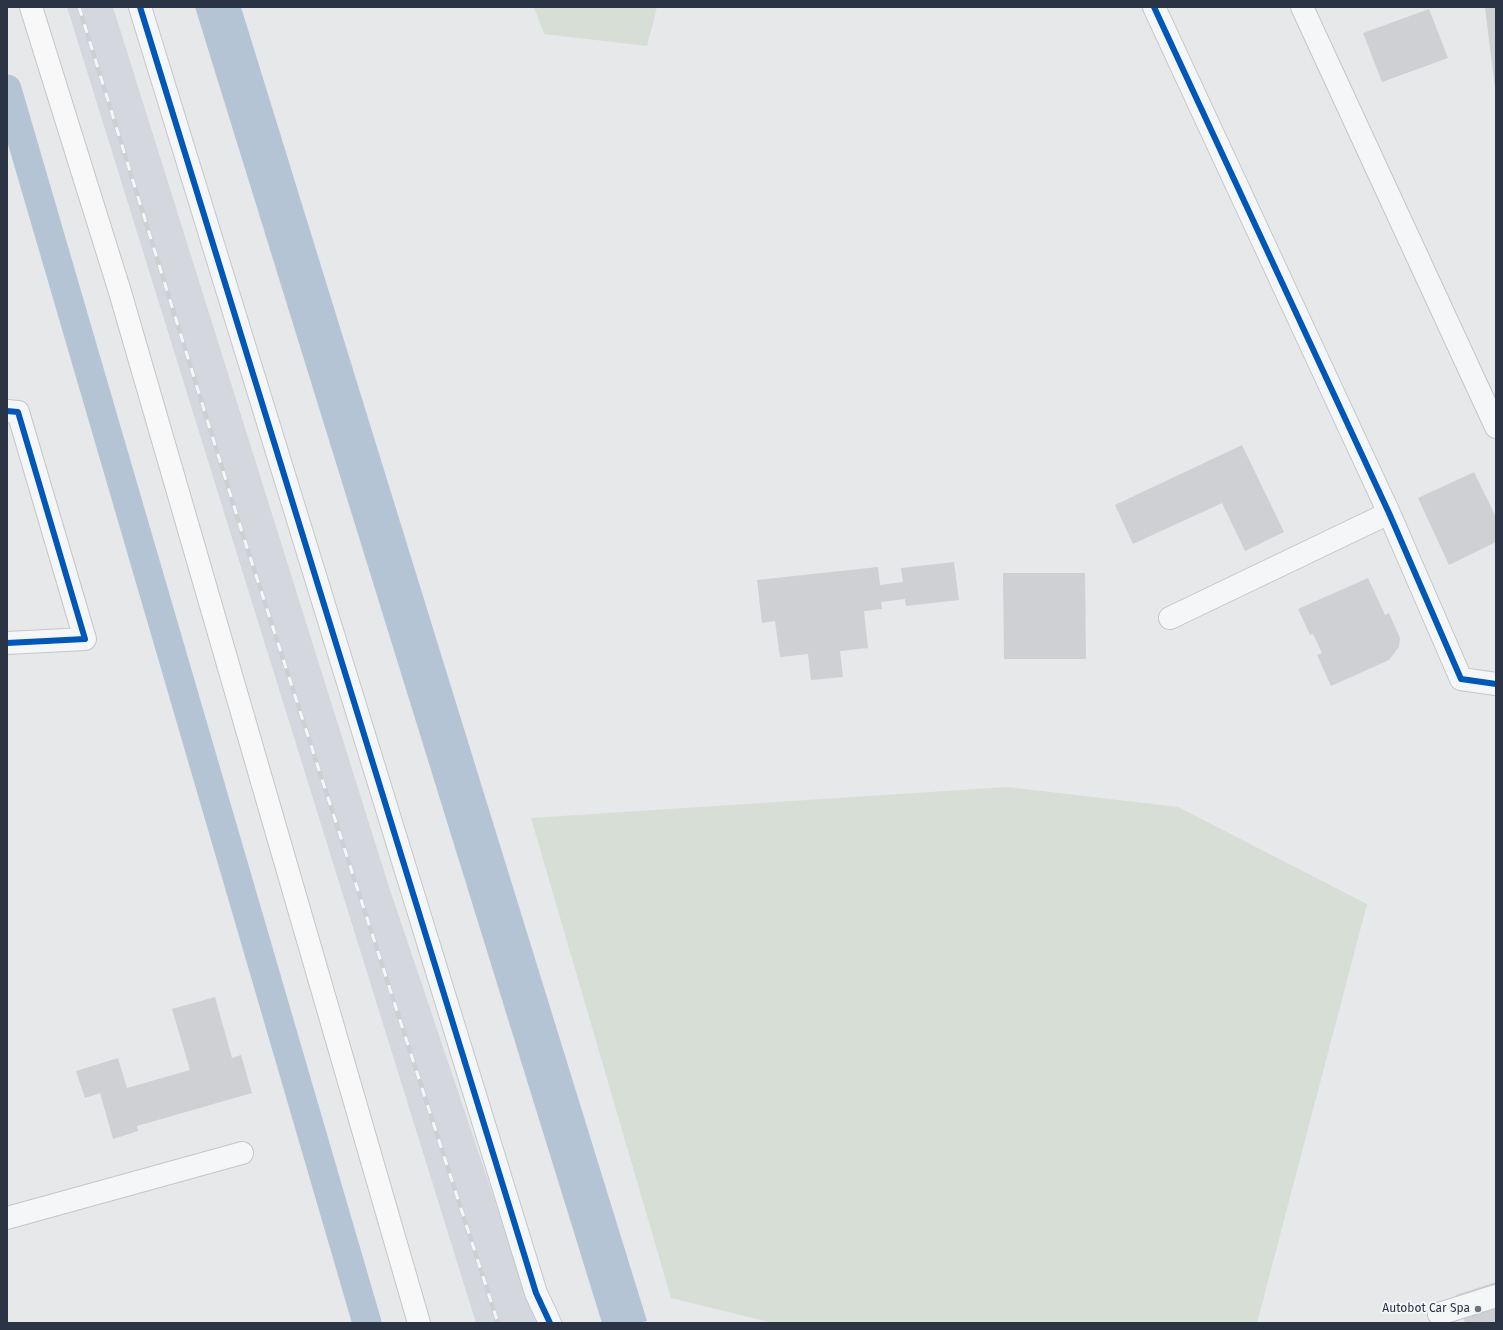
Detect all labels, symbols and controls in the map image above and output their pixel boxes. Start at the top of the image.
place label: Autobot Car Spa [1382,1302,1470,1316]
marker: Autobot Car Spa [1473,1304,1483,1314]

